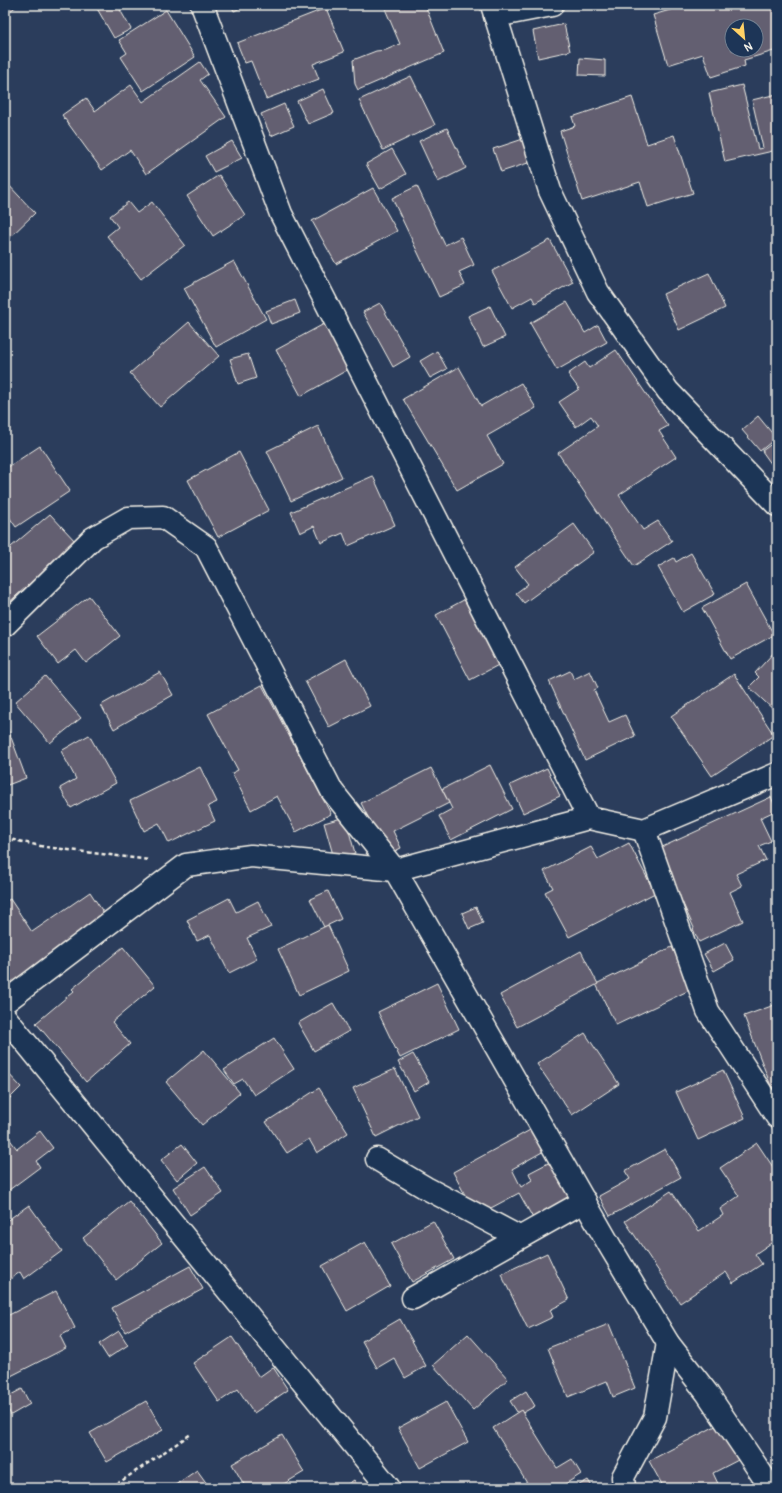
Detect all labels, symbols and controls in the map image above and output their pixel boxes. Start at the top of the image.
north arrow [724,18,764,58]
text: N [742,39,755,54]

